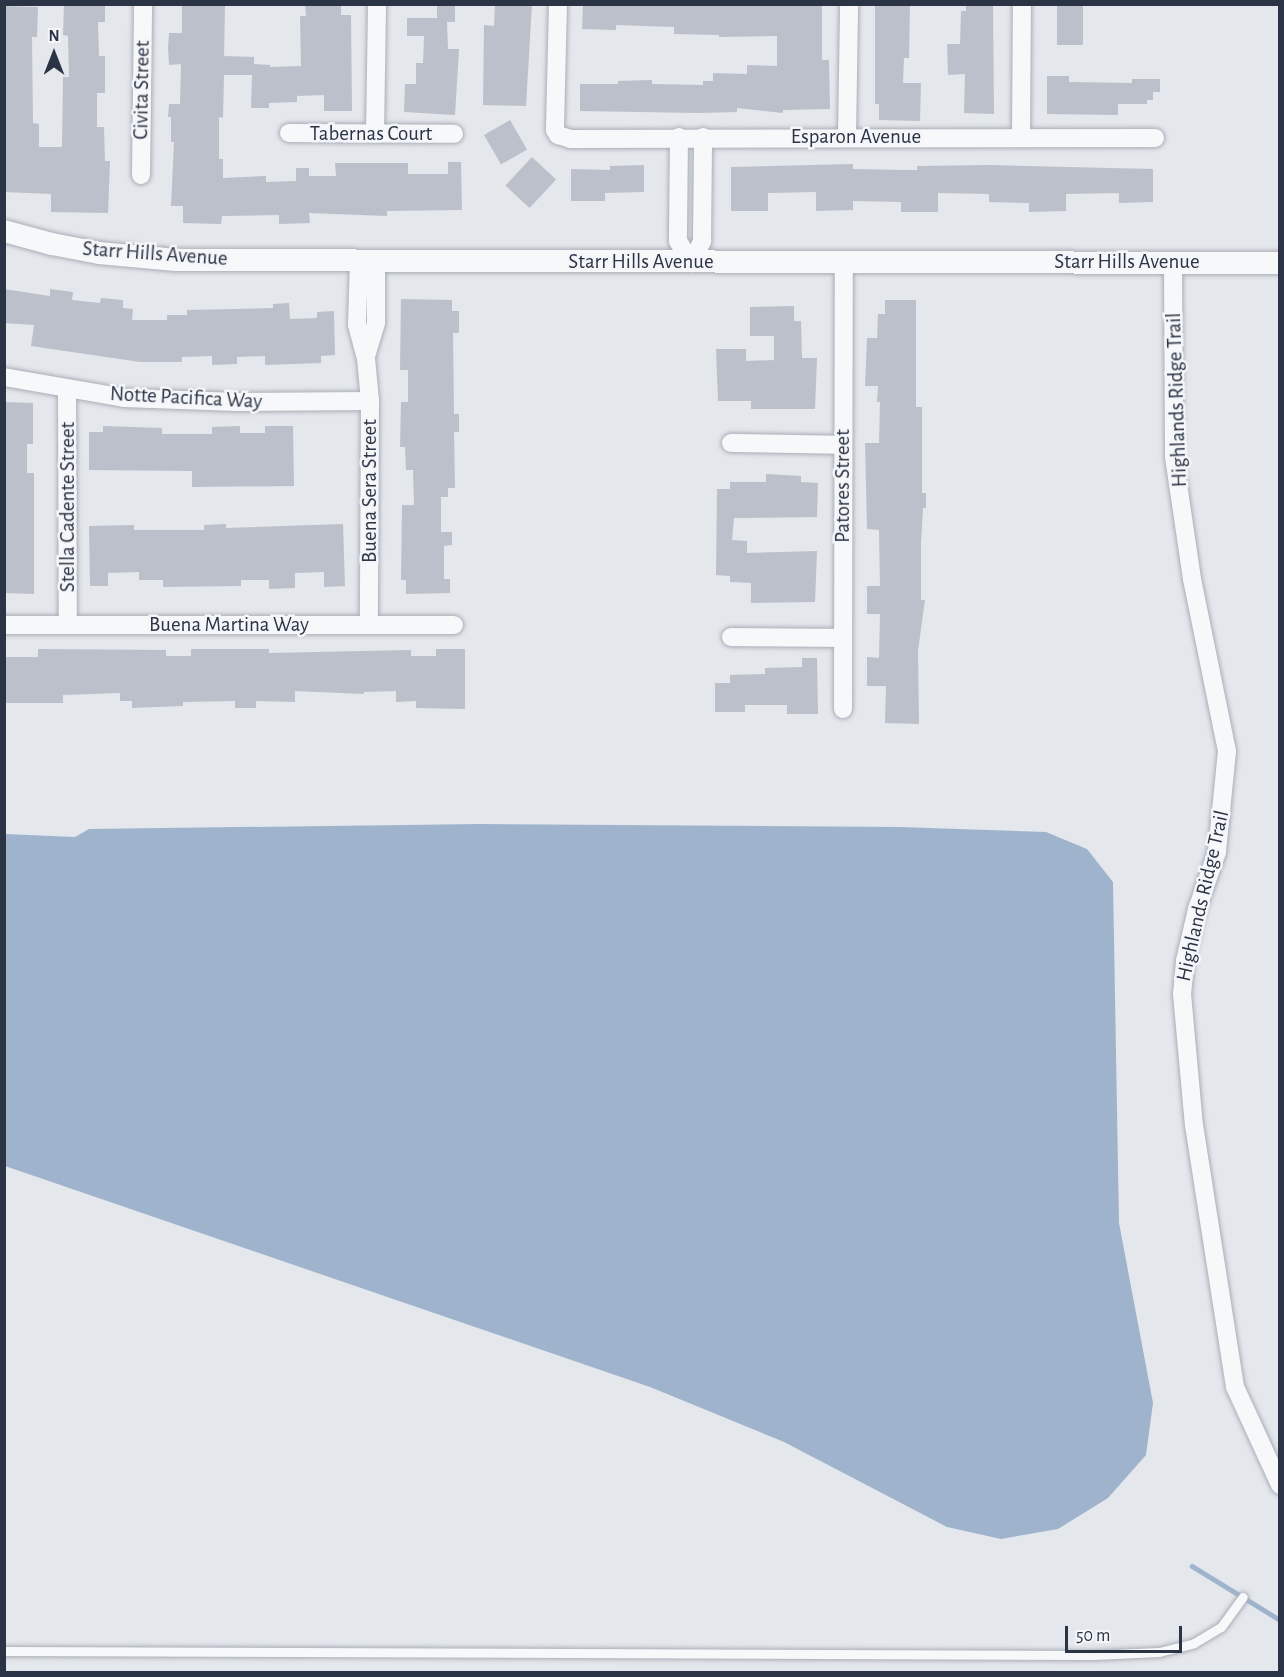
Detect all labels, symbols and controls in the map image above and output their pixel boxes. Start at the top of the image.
north arrow [24,24,84,84]
text: N [48,28,60,44]
street label: Civita Street [129,40,155,140]
street label: Tabernas Court [310,121,432,147]
street label: Esparon Avenue [791,124,921,150]
street label: Starr Hills Avenue [82,236,228,272]
street label: Starr Hills Avenue [568,249,714,275]
street label: Starr Hills Avenue [1054,249,1200,275]
street label: Highlands Ridge Trail [1161,312,1193,488]
street label: Notte Pacifica Way [109,381,263,415]
street label: Buena Sera Street [357,419,383,563]
street label: Stella Cadente Street [55,422,81,592]
street label: Patores Street [830,429,856,543]
street label: Buena Martina Way [149,612,309,638]
street label: Highlands Ridge Trail [1171,808,1235,984]
scale bar [1068,1614,1185,1652]
text: 50 m [1076,1627,1110,1645]

